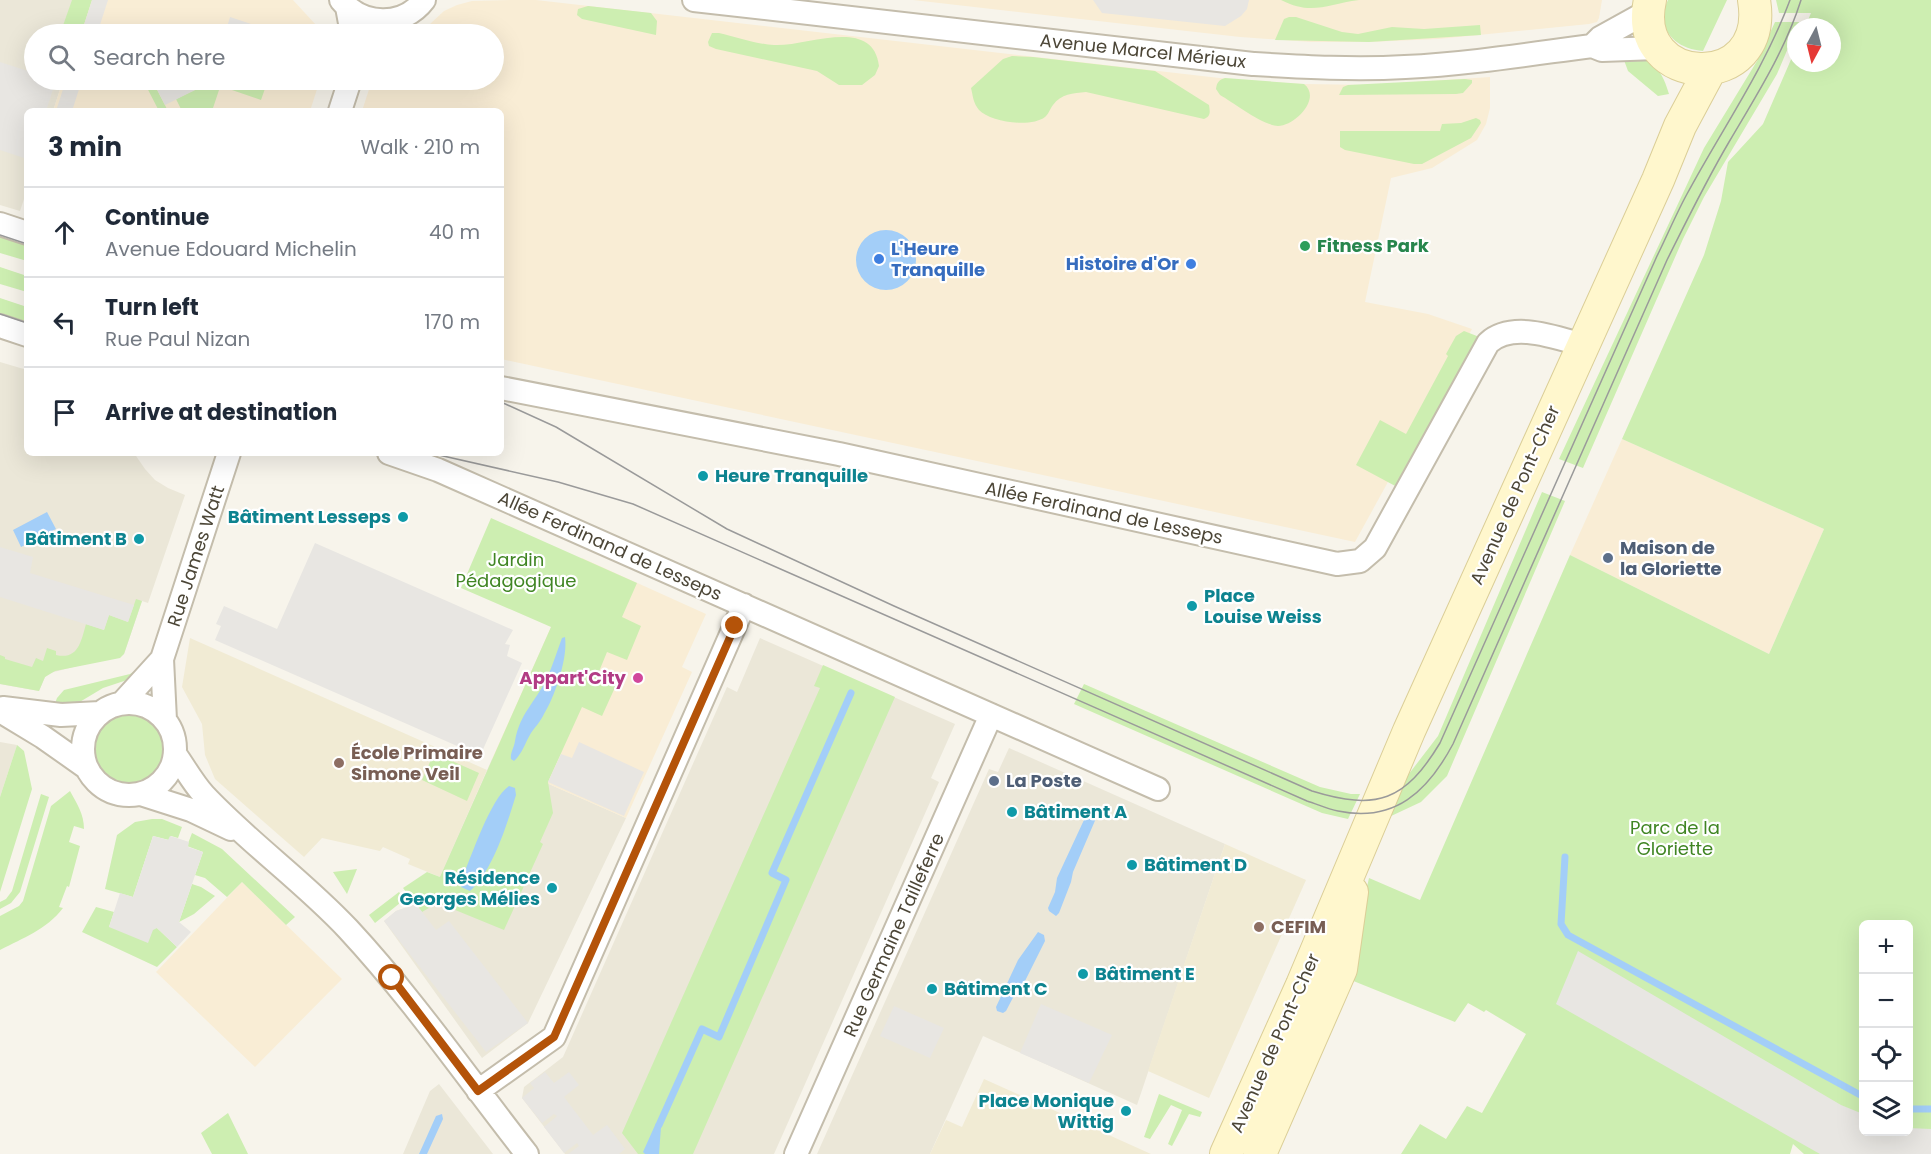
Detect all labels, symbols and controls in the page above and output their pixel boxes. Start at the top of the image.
north arrow [1787,18,1841,72]
search box [24,24,504,90]
street label: Avenue Marcel Mérieux [1039,27,1248,74]
icon: search [45,41,78,74]
text: Search here [93,42,226,73]
text: 3 min [48,129,122,165]
text: Walk · 210 m [360,133,480,161]
text: Continue [105,202,209,233]
icon: ahead [48,216,81,249]
text: 40 m [429,218,480,246]
place label: Fitness Park [1317,233,1430,258]
text: Avenue Edouard Michelin [105,235,357,263]
place label: L'Heure Tranquille [891,236,985,282]
marker: Fitness Park [1298,239,1312,253]
place label: Histoire d'Or [1066,251,1179,276]
marker: L'Heure Tranquille [872,252,886,266]
marker: Histoire d'Or [1184,257,1198,271]
text: Turn left [105,292,199,323]
icon: left [48,306,81,339]
text: 170 m [424,308,480,336]
text: Rue Paul Nizan [105,325,250,353]
icon: arrive [48,396,81,429]
text: Arrive at destination [105,397,337,428]
street label: Avenue de Pont-Cher [1464,401,1565,588]
place label: Heure Tranquille [715,463,868,488]
marker: Heure Tranquille [696,469,710,483]
street label: Allée Ferdinand de Lesseps [983,475,1225,550]
street label: Rue James Watt [161,482,230,630]
street label: Allée Ferdinand de Lesseps [494,485,726,606]
place label: Bâtiment Lesseps [228,504,391,529]
marker: Bâtiment Lesseps [396,510,410,524]
place label: Bâtiment B [25,526,127,551]
marker: Bâtiment B [132,532,146,546]
place label: Maison de la Gloriette [1620,535,1722,581]
park label: Jardin Pédagogique [455,547,577,593]
marker: Maison de la Gloriette [1601,551,1615,565]
place label: Place Louise Weiss [1204,583,1322,629]
marker: Place Louise Weiss [1185,599,1199,613]
route end [721,612,747,638]
place label: Appart'City [519,665,627,690]
marker: Appart'City [631,671,645,685]
place label: École Primaire Simone Veil [351,740,483,786]
marker: École Primaire Simone Veil [332,756,346,770]
place label: La Poste [1006,768,1082,793]
marker: La Poste [987,774,1001,788]
place label: Bâtiment A [1024,799,1127,824]
marker: Bâtiment A [1005,805,1019,819]
park label: Parc de la Gloriette [1630,815,1720,861]
street label: Rue Germaine Tailleferre [837,829,950,1041]
place label: Bâtiment D [1144,852,1247,877]
marker: Bâtiment D [1125,858,1139,872]
place label: Résidence Georges Mélies [399,865,540,911]
marker: Résidence Georges Mélies [545,881,559,895]
place label: CEFIM [1271,914,1326,939]
marker: CEFIM [1252,920,1266,934]
map controls [1859,920,1913,1136]
button: + [1859,920,1913,974]
street label: Avenue de Pont-Cher [1224,949,1325,1136]
place label: Bâtiment E [1095,961,1195,986]
route start [378,964,404,990]
marker: Bâtiment E [1076,967,1090,981]
button: − [1859,974,1913,1028]
place label: Bâtiment C [944,976,1048,1001]
marker: Bâtiment C [925,982,939,996]
button: locate [1859,1028,1913,1082]
button: layers [1859,1082,1913,1136]
place label: Place Monique Wittig [979,1088,1114,1134]
marker: Place Monique Wittig [1119,1104,1133,1118]

